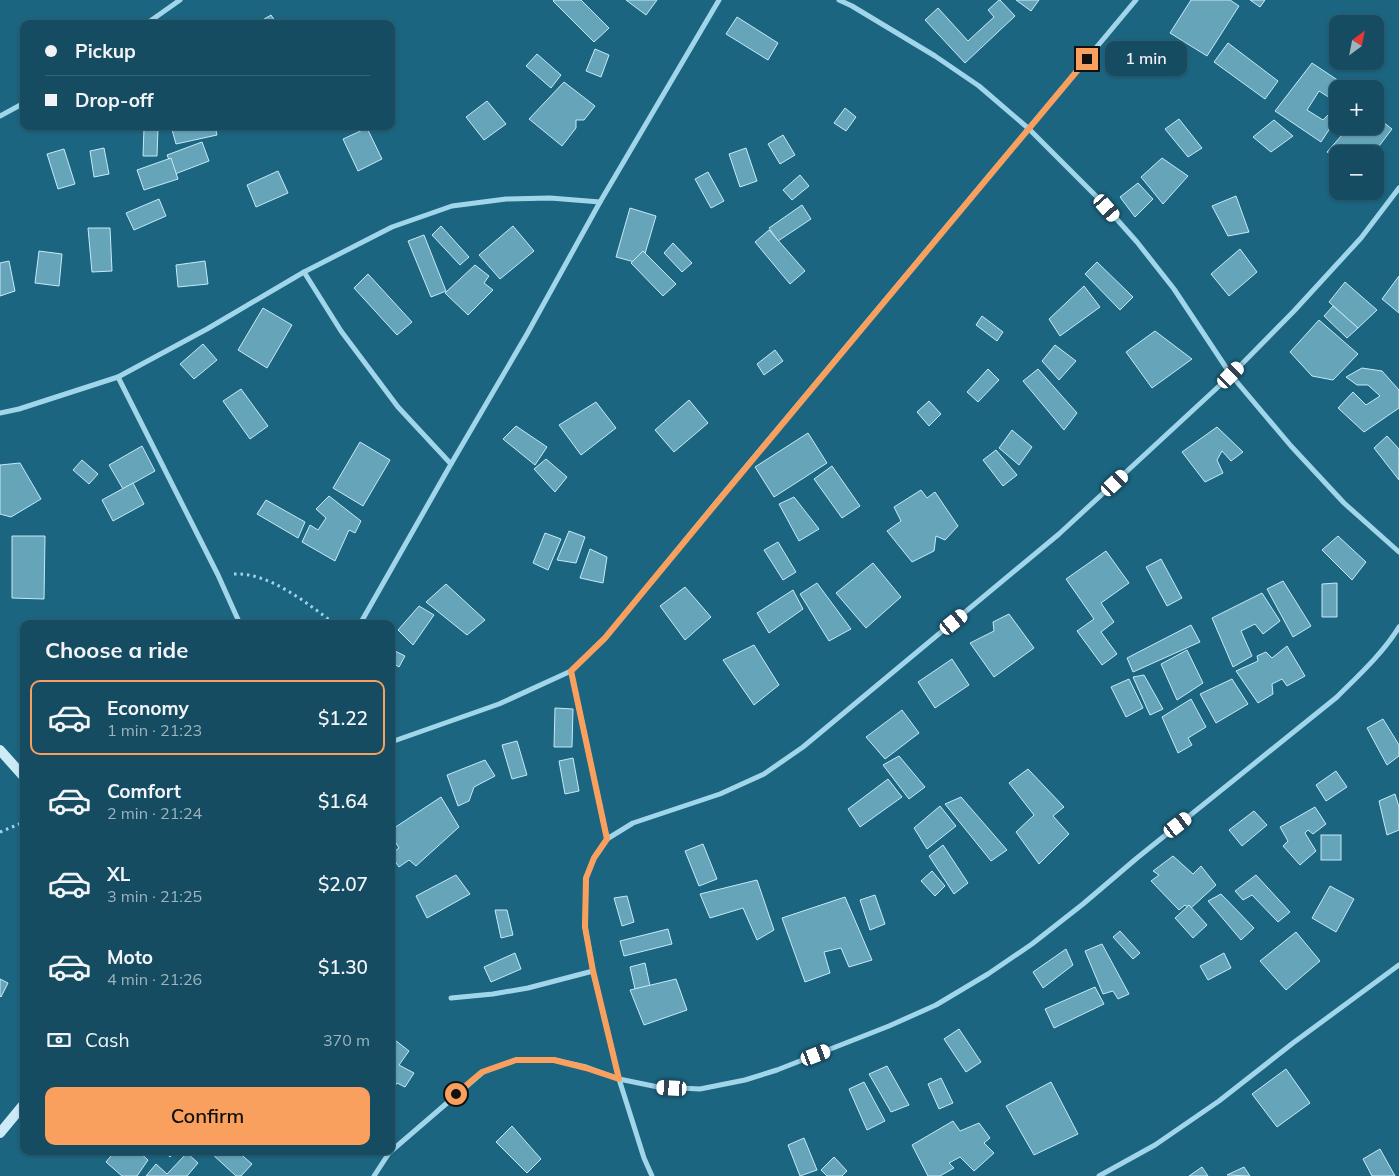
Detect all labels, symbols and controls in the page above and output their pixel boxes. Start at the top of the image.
north arrow [1329,15,1384,70]
map controls [1329,15,1384,200]
text: Pickup [75,39,136,63]
callout: 1 min [1104,42,1187,76]
route end [1076,48,1098,70]
text: 1 min [1125,48,1167,68]
button: + [1329,80,1384,135]
text: Drop-off [75,88,153,112]
button: − [1329,145,1384,200]
car [1091,192,1122,224]
car [1215,359,1246,391]
car [1098,467,1131,499]
car [937,607,970,637]
text: Choose a ride [45,636,188,664]
icon: car [47,695,92,740]
text: Economy [107,696,189,720]
text: $1.22 [318,706,368,730]
text: 1 min · 21:23 [107,720,202,740]
icon: car [47,778,92,823]
text: Comfort [107,779,181,803]
text: $1.64 [318,789,368,813]
text: 2 min · 21:24 [107,803,202,823]
car [1161,810,1194,840]
icon: car [47,861,92,906]
text: XL [107,862,130,886]
text: $2.07 [318,872,368,896]
text: 3 min · 21:25 [107,886,202,906]
icon: car [47,944,92,989]
text: Moto [107,945,153,969]
text: $1.30 [318,955,368,979]
text: 4 min · 21:26 [107,969,202,989]
icon: cash [45,1026,73,1054]
text: Cash [85,1028,130,1052]
text: 370 m [323,1030,370,1050]
car [799,1043,832,1067]
car [656,1080,687,1096]
route start [445,1083,467,1105]
button: Confirm [45,1087,370,1145]

